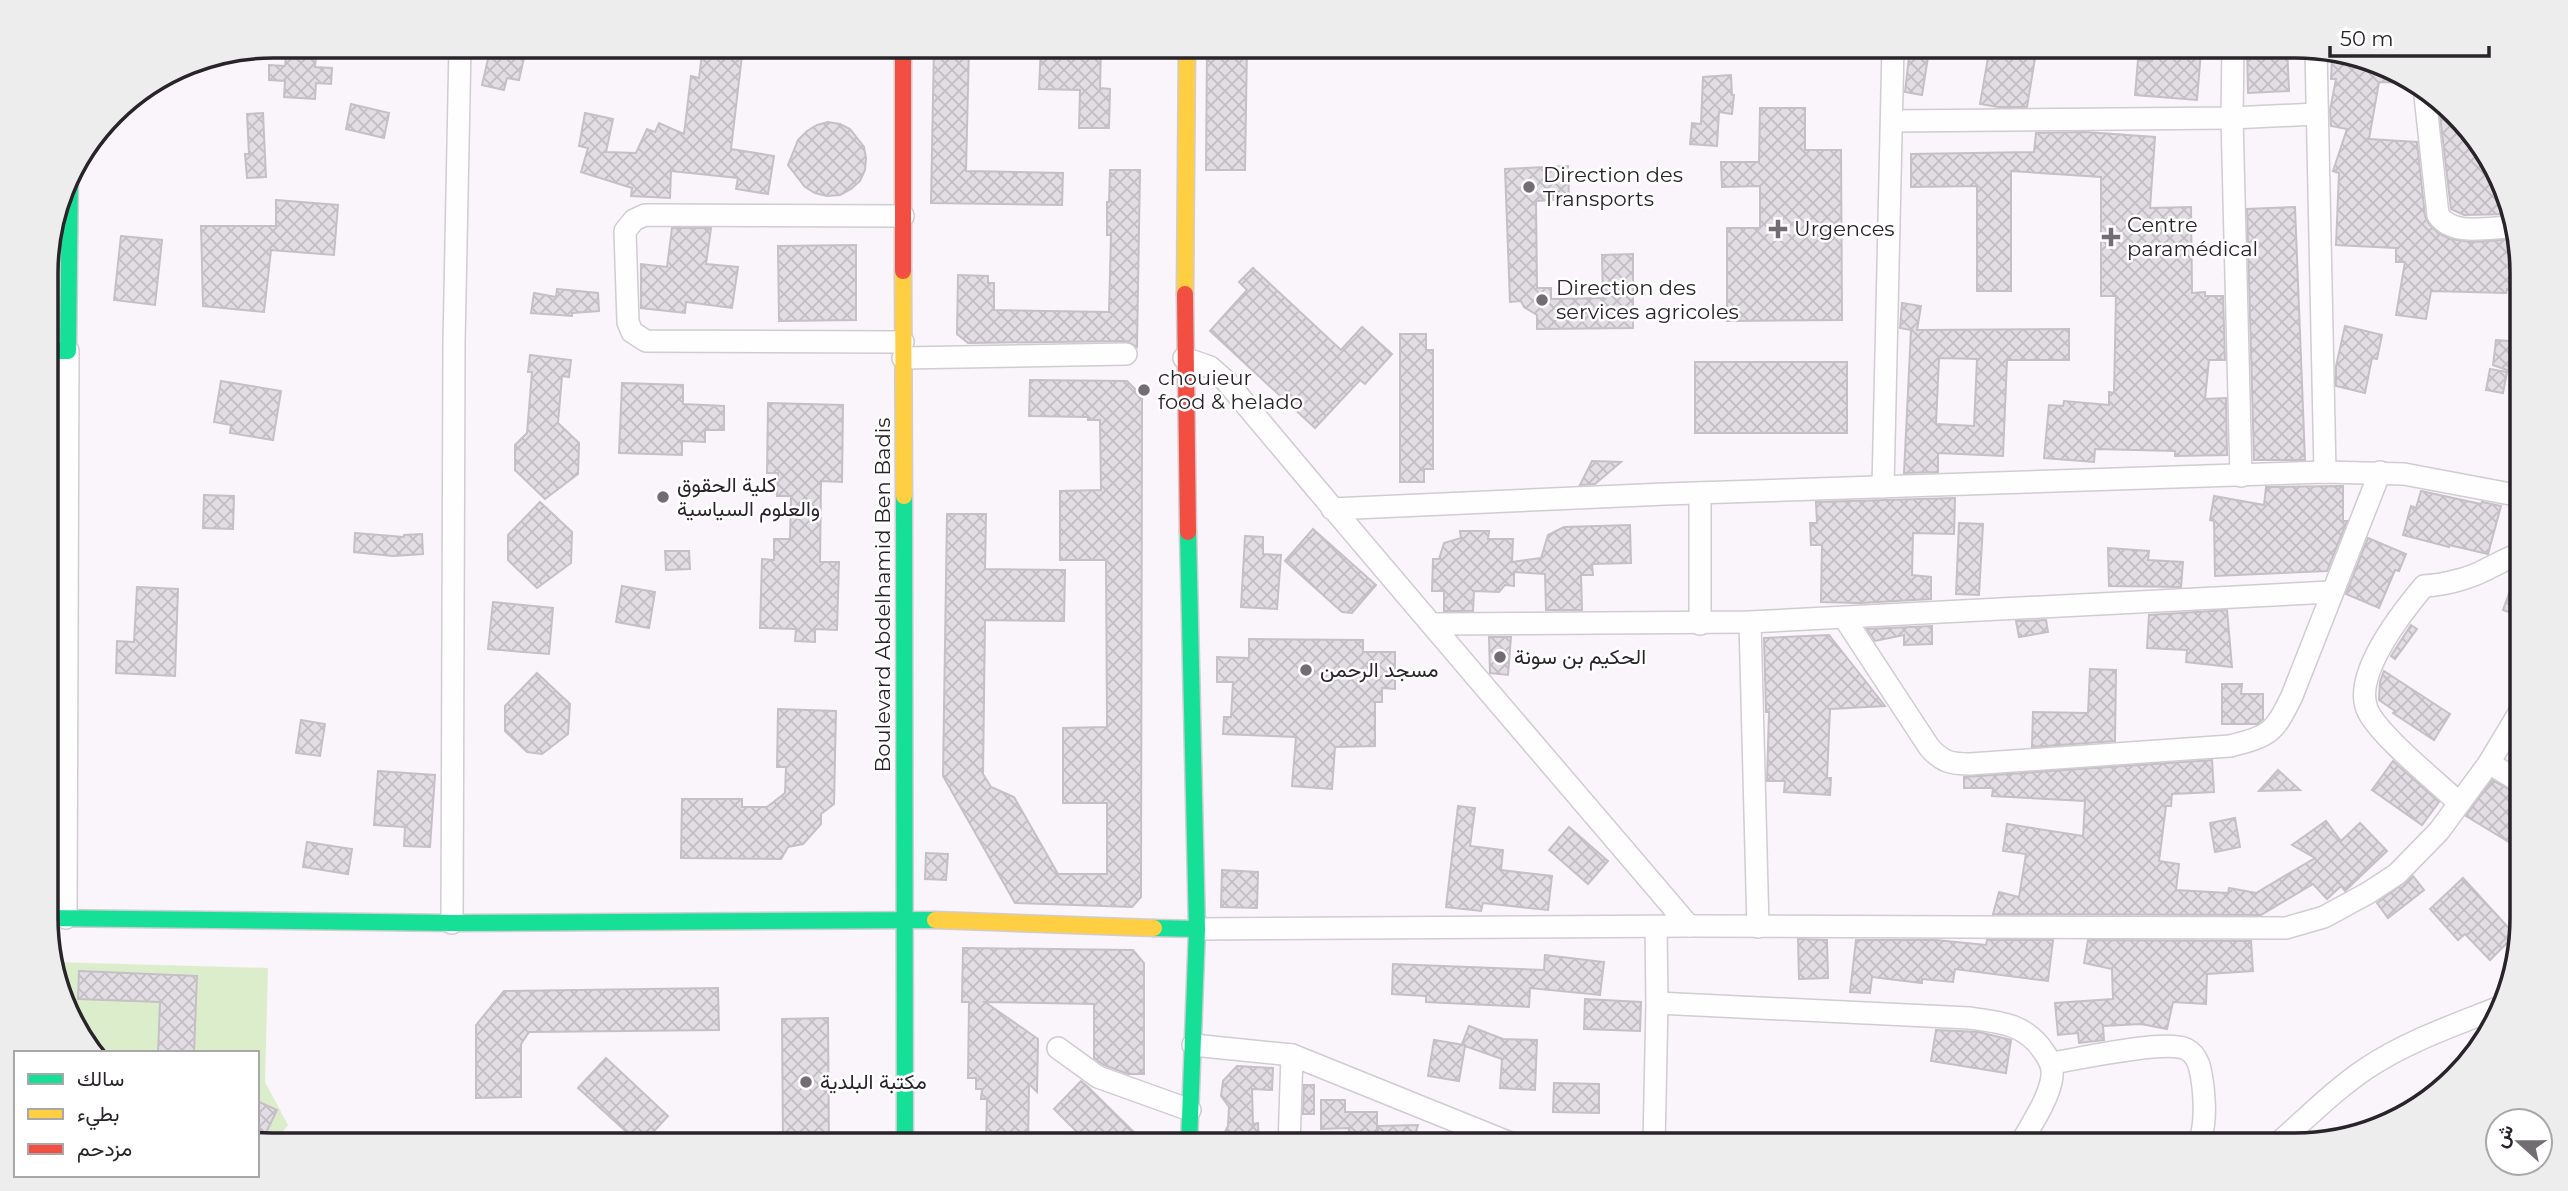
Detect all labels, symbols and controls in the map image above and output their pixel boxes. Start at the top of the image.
scale bar [2330,14,2489,58]
text: 50 m [2340,26,2394,51]
place label: Direction des Transports [1543,162,1683,211]
marker: Direction des Transports [1521,179,1537,195]
place label: Centre paramédical [2127,212,2258,261]
place label: Urgences [1794,216,1895,241]
marker: Urgences [1768,219,1788,239]
marker: Centre paramédical [2101,227,2121,247]
place label: Direction des services agricoles [1556,275,1739,324]
marker: Direction des services agricoles [1534,292,1550,308]
place label: chouieur food & helado [1158,365,1303,414]
marker: chouieur food & helado [1136,382,1152,398]
street label: Boulevard Abdelhamid Ben Badis [870,417,895,773]
place label: كلية الحقوق والعلوم السياسية [677,472,820,523]
marker: كلية الحقوق والعلوم السياسية [655,489,671,505]
place label: الحكيم بن سونة [1514,644,1646,671]
marker: الحكيم بن سونة [1492,649,1508,665]
place label: مسجد الرحمن [1320,657,1439,683]
marker: مسجد الرحمن [1298,662,1314,678]
legend [14,1051,259,1177]
text: سالك [77,1066,124,1091]
place label: مكتبة البلدية [820,1069,927,1094]
marker: مكتبة البلدية [798,1074,814,1090]
text: بطيء [77,1101,120,1131]
north arrow [2484,1107,2554,1177]
text: ش [2489,1121,2518,1151]
text: مزدحم [77,1136,132,1163]

